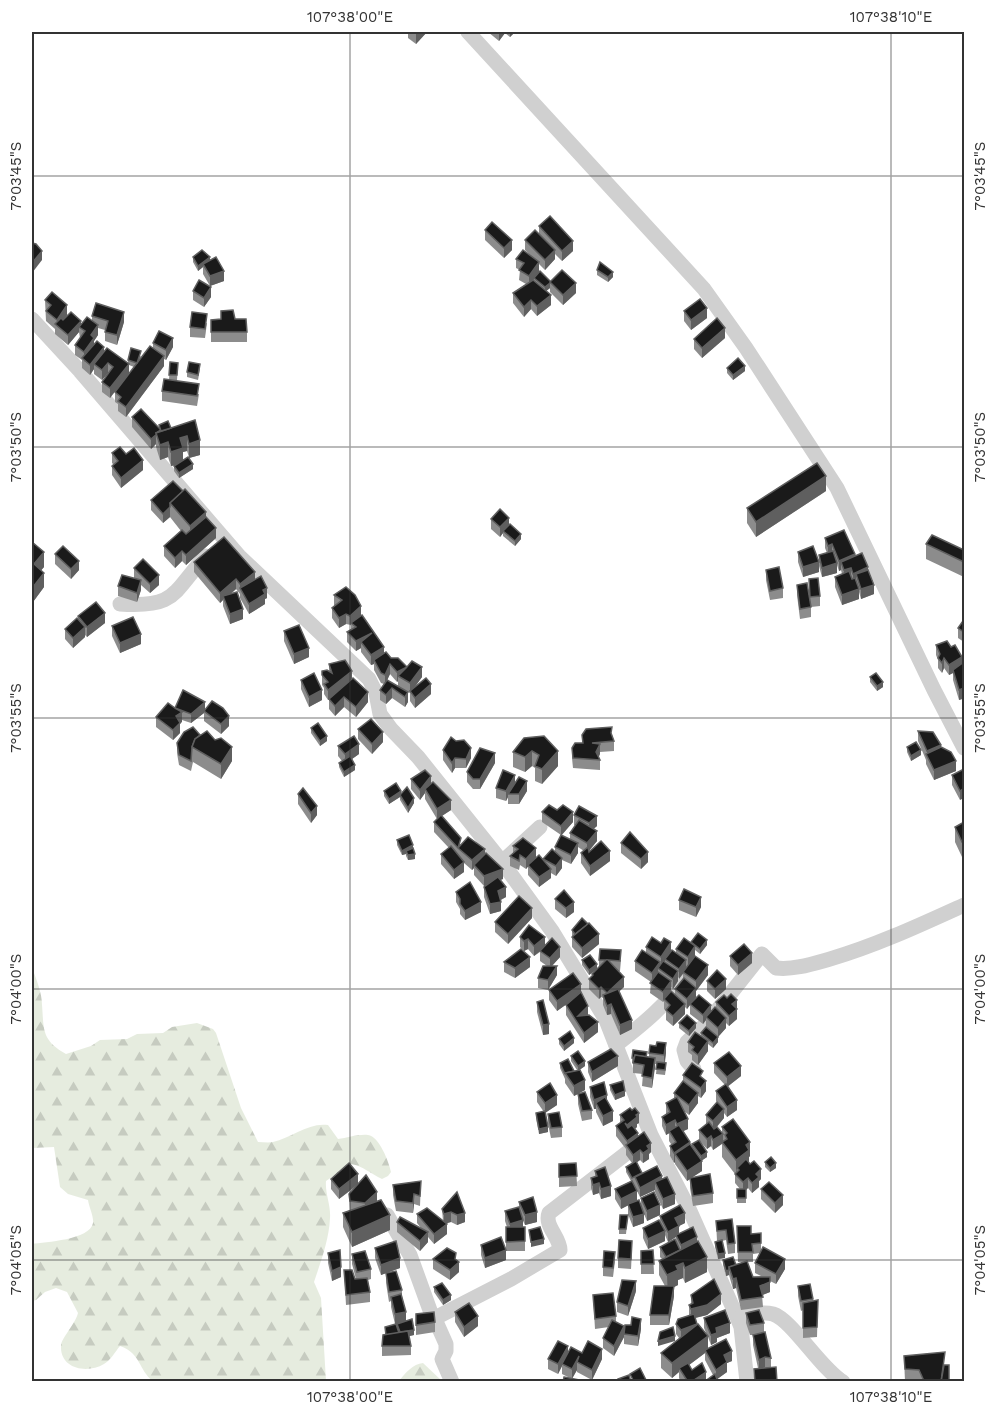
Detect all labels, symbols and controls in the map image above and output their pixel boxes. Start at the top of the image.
text: 107°38'00"E [307,8,393,26]
text: 107°38'10"E [850,8,932,26]
text: 7°03'45"S [7,142,25,210]
text: 7°03'45"S [971,142,989,210]
text: 7°03'50"S [7,412,25,482]
text: 7°03'50"S [971,412,989,482]
text: 7°03'55"S [7,683,25,753]
text: 7°03'55"S [971,683,989,753]
text: 7°04'00"S [7,954,25,1024]
text: 7°04'00"S [971,954,989,1024]
text: 7°04'05"S [7,1225,25,1295]
text: 7°04'05"S [971,1225,989,1295]
text: 107°38'00"E [307,1388,393,1406]
text: 107°38'10"E [850,1388,932,1406]

